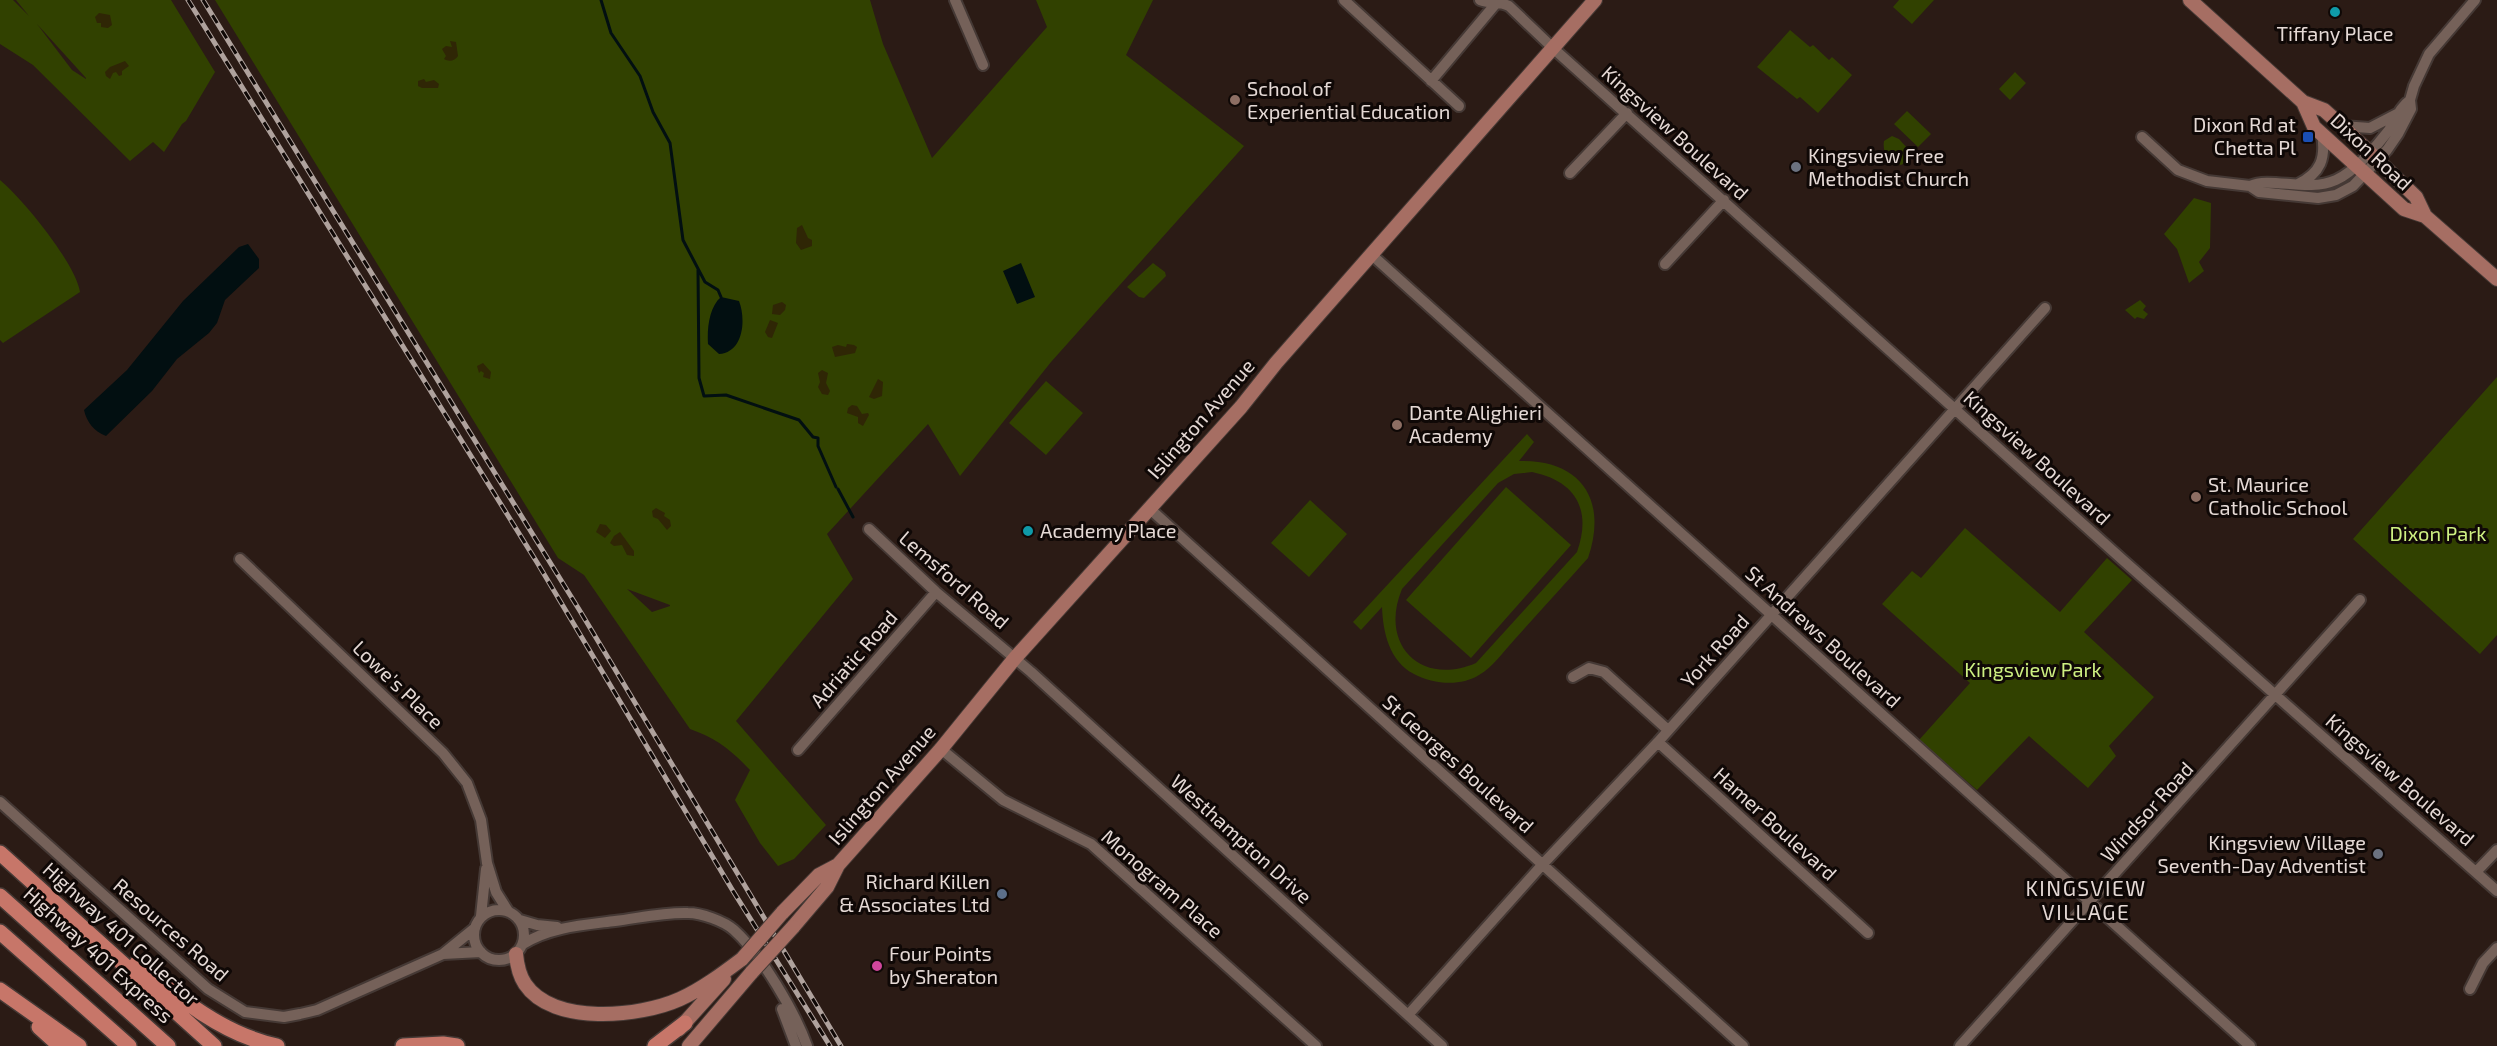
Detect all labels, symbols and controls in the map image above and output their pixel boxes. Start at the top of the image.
marker: Tiffany Place [2328,5,2342,19]
place label: Tiffany Place [2276,21,2394,45]
street label: Kingsview Boulevard [1597,60,1754,204]
place label: School of Experiential Education [1247,76,1450,123]
marker: School of Experiential Education [1228,93,1242,107]
street label: Dixon Road [2326,108,2417,195]
place label: Dixon Rd at Chetta Pl [2193,112,2296,159]
marker: Dixon Rd at Chetta Pl [2301,130,2315,144]
place label: Kingsview Free Methodist Church [1808,143,1969,190]
marker: Kingsview Free Methodist Church [1789,160,1803,174]
street label: Islington Avenue [1142,354,1259,483]
street label: Kingsview Boulevard [1959,385,2116,529]
place label: Dante Alighieri Academy [1409,400,1542,447]
marker: Dante Alighieri Academy [1390,418,1404,432]
place label: St. Maurice Catholic School [2208,472,2347,519]
marker: St. Maurice Catholic School [2189,490,2203,504]
place label: Academy Place [1040,518,1177,542]
park label: Dixon Park [2390,521,2486,545]
marker: Academy Place [1021,524,1035,538]
street label: Lemsford Road [895,525,1014,633]
street label: St Andrews Boulevard [1741,560,1906,712]
street label: Adriatic Road [805,605,902,712]
street label: York Road [1675,609,1753,692]
street label: Lowe's Place [348,635,449,733]
park label: Kingsview Park [1964,657,2102,681]
street label: St Georges Boulevard [1378,689,1539,837]
street label: Kingsview Boulevard [2321,708,2480,850]
street label: Islington Avenue [823,720,940,849]
street label: Windsor Road [2095,756,2198,866]
street label: Hamer Boulevard [1709,762,1842,885]
street label: Westhampton Drive [1166,769,1317,908]
street label: Monogram Place [1097,824,1228,943]
place label: Kingsview Village Seventh-Day Adventist [2158,830,2366,877]
marker: Kingsview Village Seventh-Day Adventist [2371,847,2385,861]
street label: Highway 401 Collector [39,857,205,1010]
place label: Richard Killen & Associates Ltd [839,869,990,916]
street label: Resources Road [109,873,234,986]
district label: KINGSVIEW VILLAGE [2025,875,2147,924]
street label: Highway 401 Express [19,881,178,1027]
marker: Richard Killen & Associates Ltd [995,887,1009,901]
place label: Four Points by Sheraton [889,941,998,988]
marker: Four Points by Sheraton [870,959,884,973]

